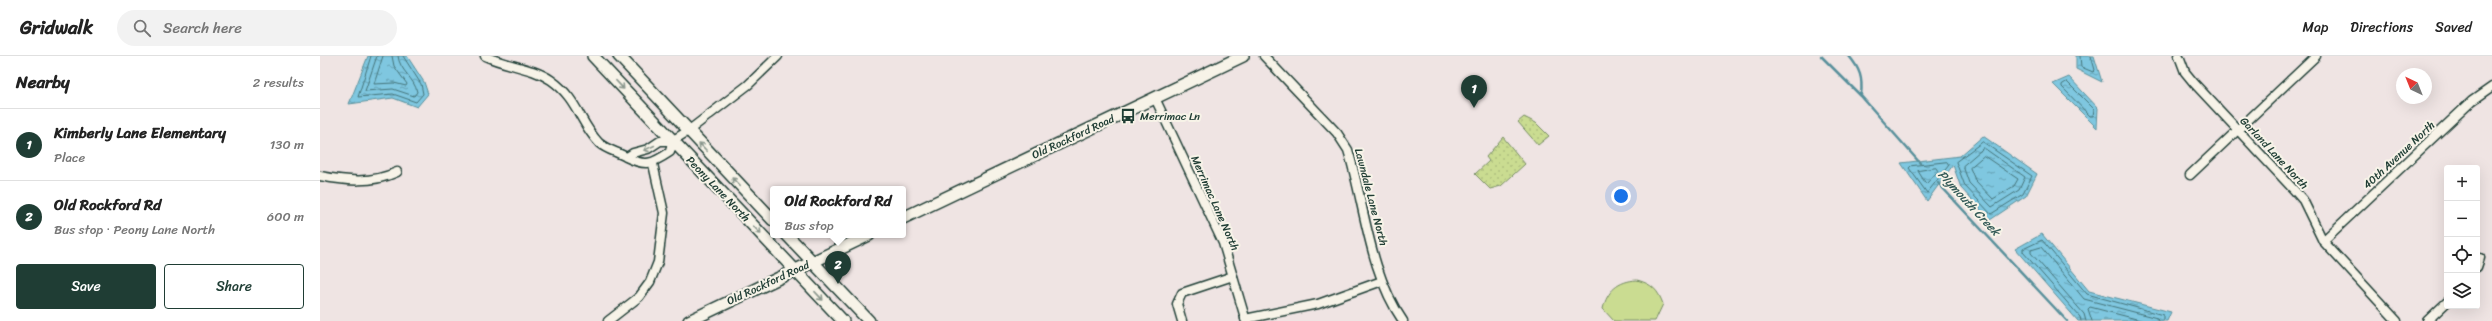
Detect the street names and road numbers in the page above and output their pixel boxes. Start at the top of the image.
street label: Old Rockford Road [1028,109,1119,165]
street label: Garland Lane North [2235,112,2313,194]
street label: 40th Avenue North [2358,116,2440,194]
street label: Lawndale Lane North [1349,146,1393,248]
street label: Peony Lane North [681,151,755,227]
street label: Merrimac Lane North [1186,152,1245,254]
street label: Old Rockford Road [723,255,814,311]

